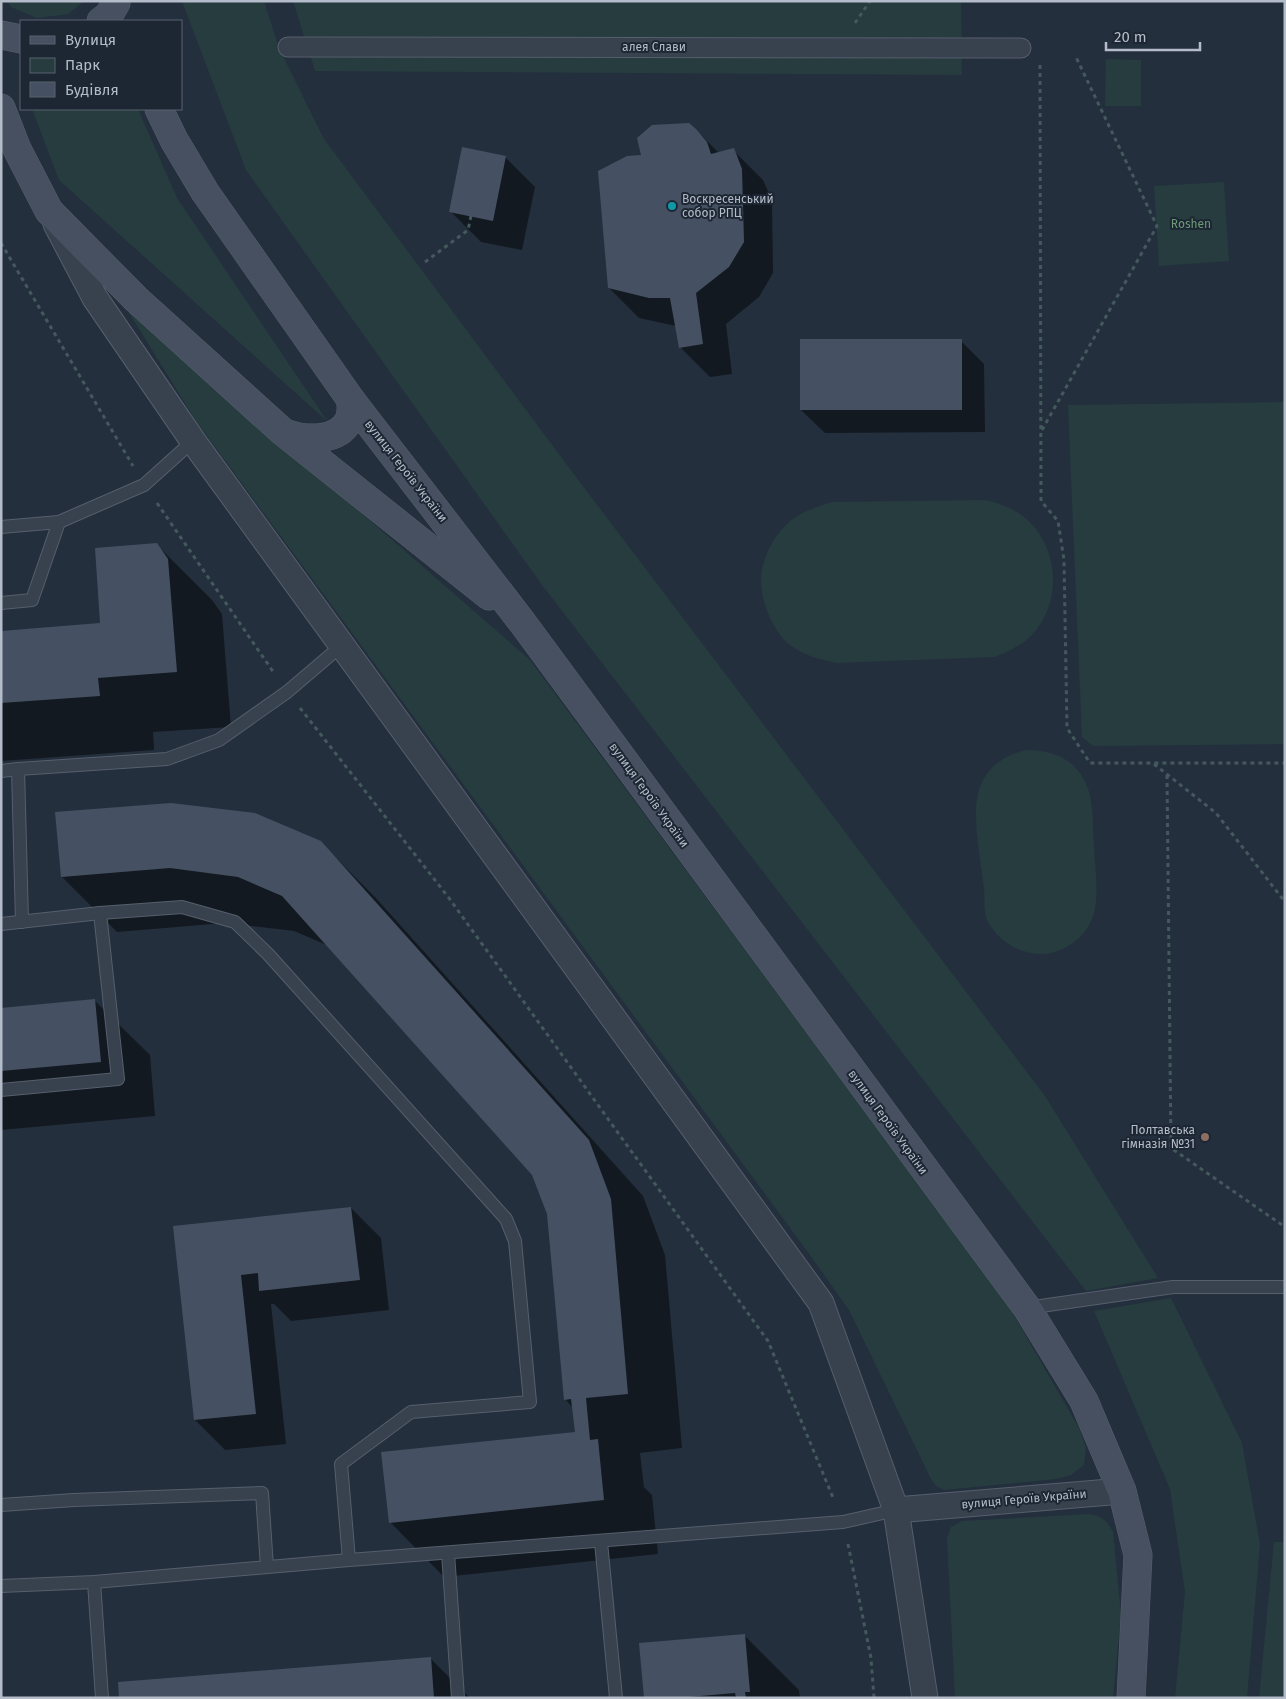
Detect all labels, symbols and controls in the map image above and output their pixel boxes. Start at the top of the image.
legend [20,20,182,110]
scale bar [1106,20,1200,52]
text: 20 m [1114,28,1147,46]
text: Вулиця [65,31,116,49]
street label: алея Слави [622,40,686,54]
text: Парк [65,56,100,74]
text: Будівля [65,81,119,99]
place label: Воскресенський собор РПЦ [682,192,774,220]
marker: Воскресенський собор РПЦ [666,200,678,212]
park label: Roshen [1171,217,1211,231]
street label: вулиця Героїв України [362,417,450,525]
street label: вулиця Героїв України [606,740,692,850]
street label: вулиця Героїв України [845,1067,931,1177]
place label: Полтавська гімназія №31 [1121,1123,1195,1151]
marker: Полтавська гімназія №31 [1199,1131,1211,1143]
street label: вулиця Героїв України [961,1487,1087,1511]

